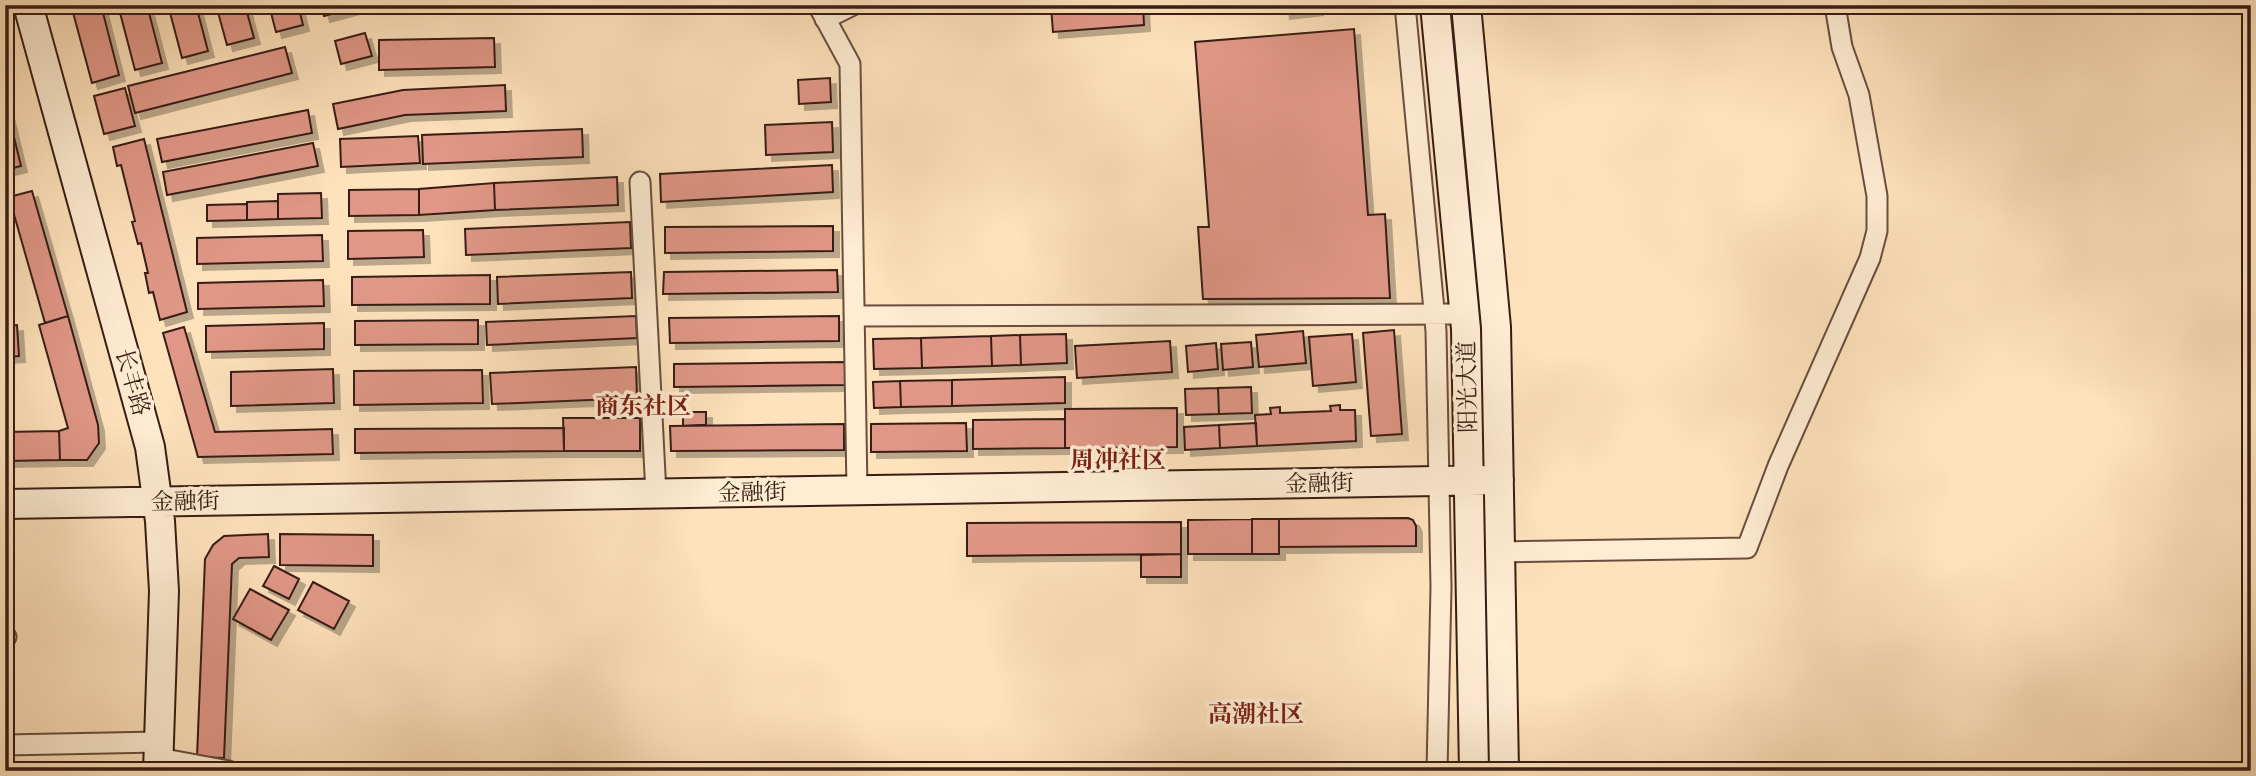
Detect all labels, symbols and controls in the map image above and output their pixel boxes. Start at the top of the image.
street label: 阳光大道 [1451,341,1484,433]
street label: 长丰路 [108,345,157,420]
district label: 商东社区 [595,390,691,423]
district label: 周冲社区 [1070,444,1166,477]
street label: 金融街 [1284,467,1354,500]
street label: 金融街 [717,476,787,509]
street label: 金融街 [150,485,220,518]
district label: 高潮社区 [1208,698,1304,731]

